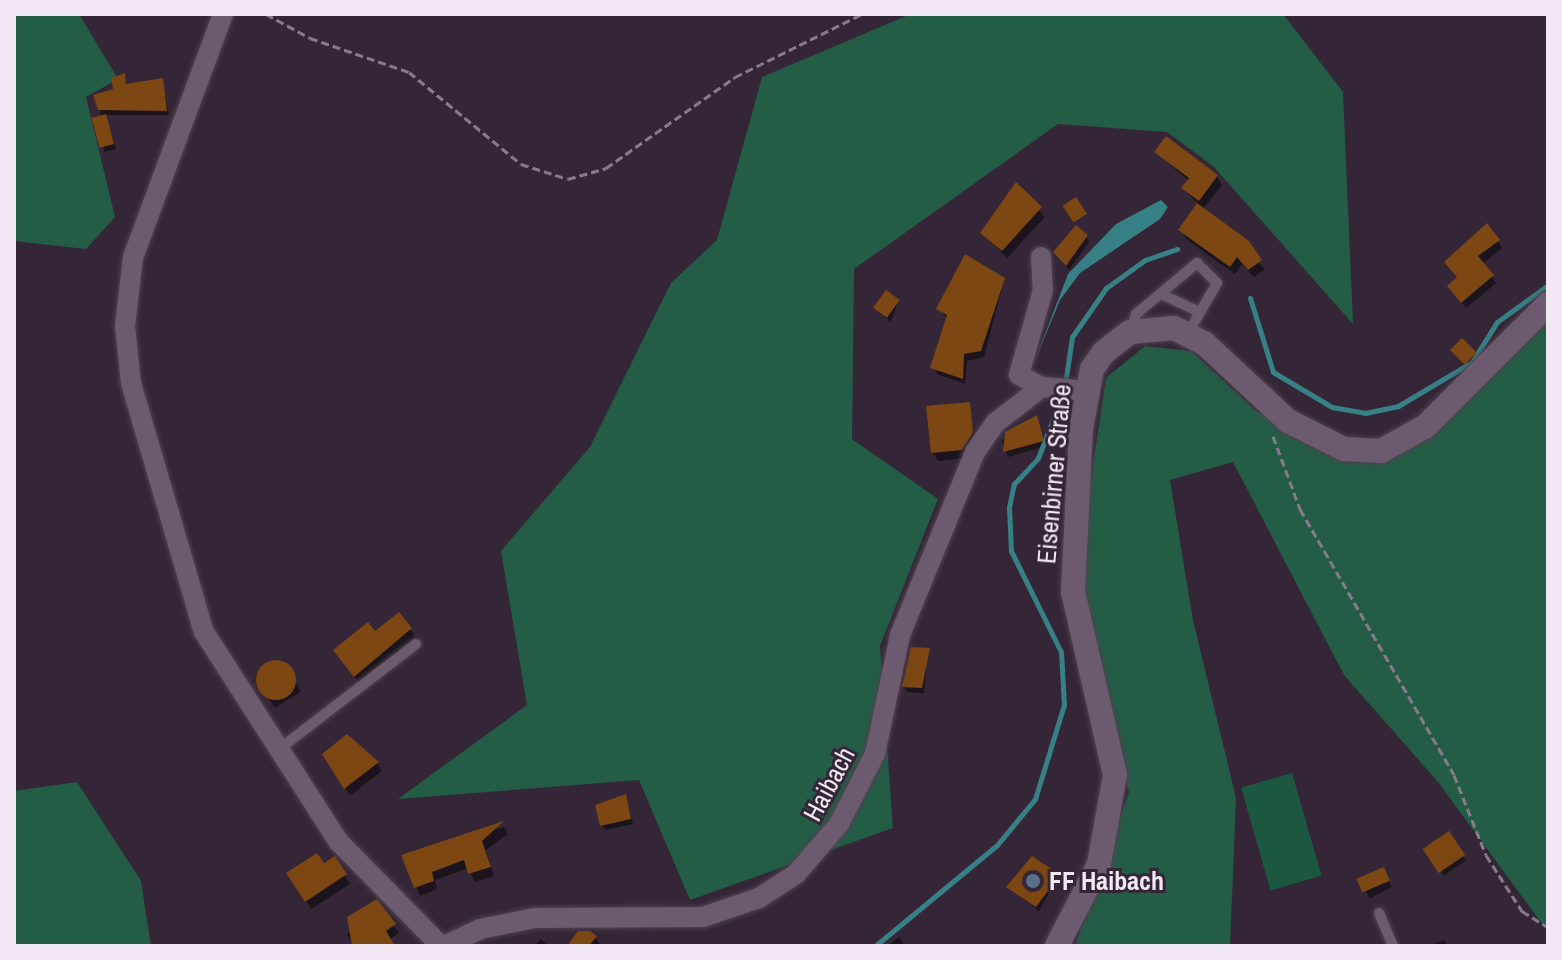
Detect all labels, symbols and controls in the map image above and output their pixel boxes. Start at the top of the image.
street label: Eisenbirner Straße [1031,383,1077,565]
street label: Haibach [797,742,861,826]
place label: FF Haibach [1049,865,1164,897]
marker: FF Haibach [1024,872,1042,890]

